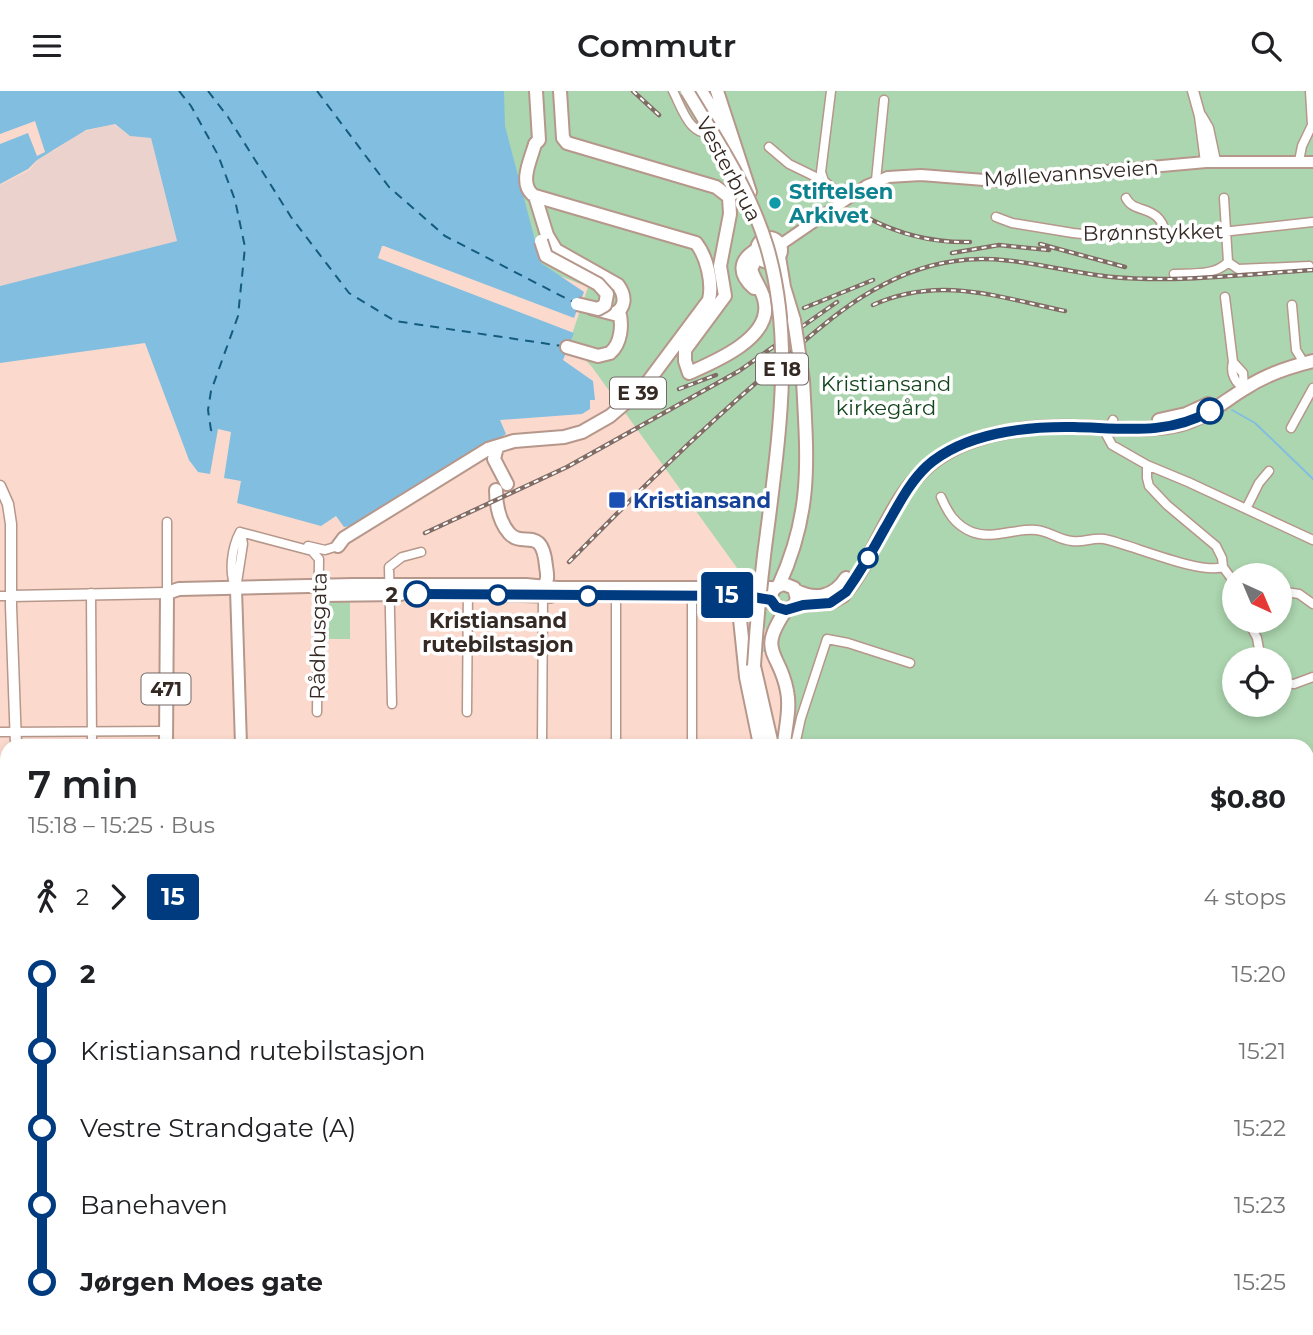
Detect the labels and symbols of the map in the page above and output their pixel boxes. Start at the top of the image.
street label: Vesterbrua [691,113,767,225]
street label: Møllevannsveien [983,154,1159,192]
place label: Stiftelsen Arkivet [788,179,893,228]
marker: Stiftelsen Arkivet [767,195,783,211]
street label: Brønnstykket [1082,218,1224,246]
road number: E 18 [756,353,808,385]
park label: Kristiansand kirkegård [821,371,951,420]
road number: E 39 [610,377,666,409]
unlabelled marker [1197,398,1223,424]
place label: Kristiansand [633,488,771,513]
marker: Kristiansand [607,490,627,510]
unlabelled marker [858,548,878,568]
north arrow [1222,563,1292,633]
street label: Rådhusgata [304,572,332,700]
line badge: 15 [696,572,758,618]
marker: 2 [404,581,430,607]
place label: 2 [386,582,398,607]
marker: Kristiansand rutebilstasjon [488,585,508,605]
unlabelled marker [578,586,598,606]
place label: Kristiansand rutebilstasjon [422,608,574,657]
road number: 471 [142,673,190,705]

